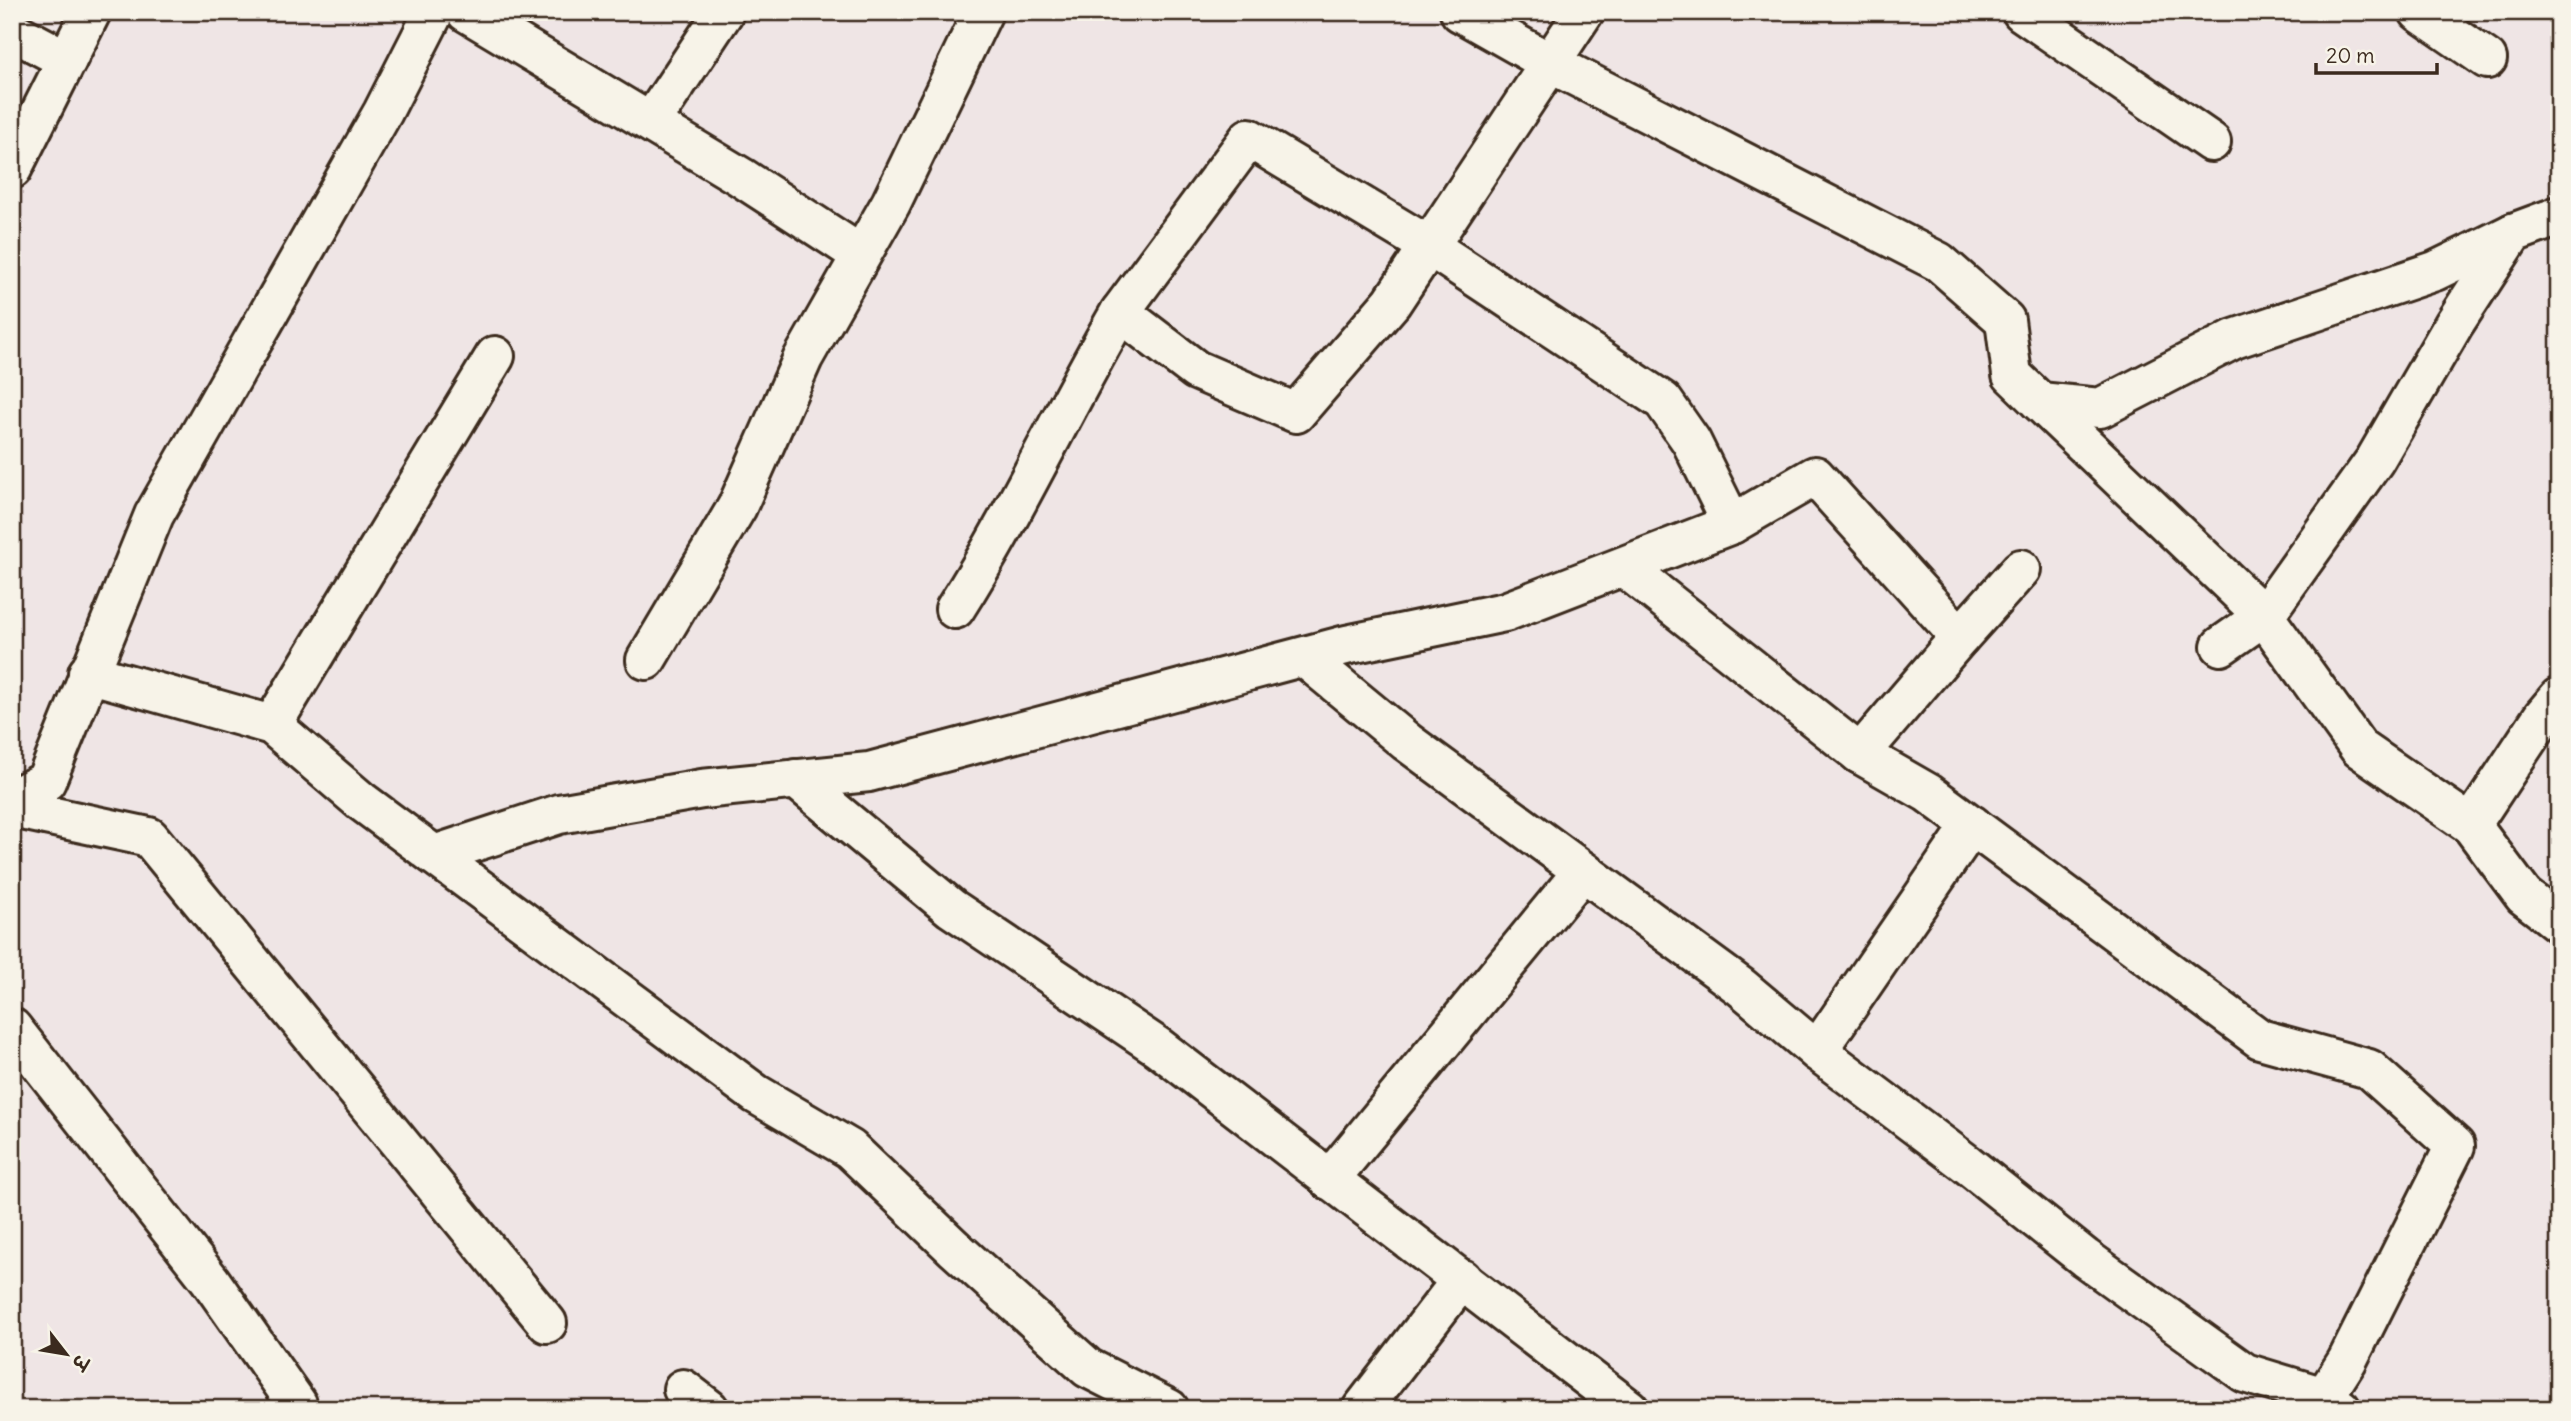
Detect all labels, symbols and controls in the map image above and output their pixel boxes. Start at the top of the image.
scale bar [2316,32,2436,76]
text: 20 m [2326,42,2375,69]
north arrow [32,1320,102,1390]
text: उ [66,1349,95,1376]

